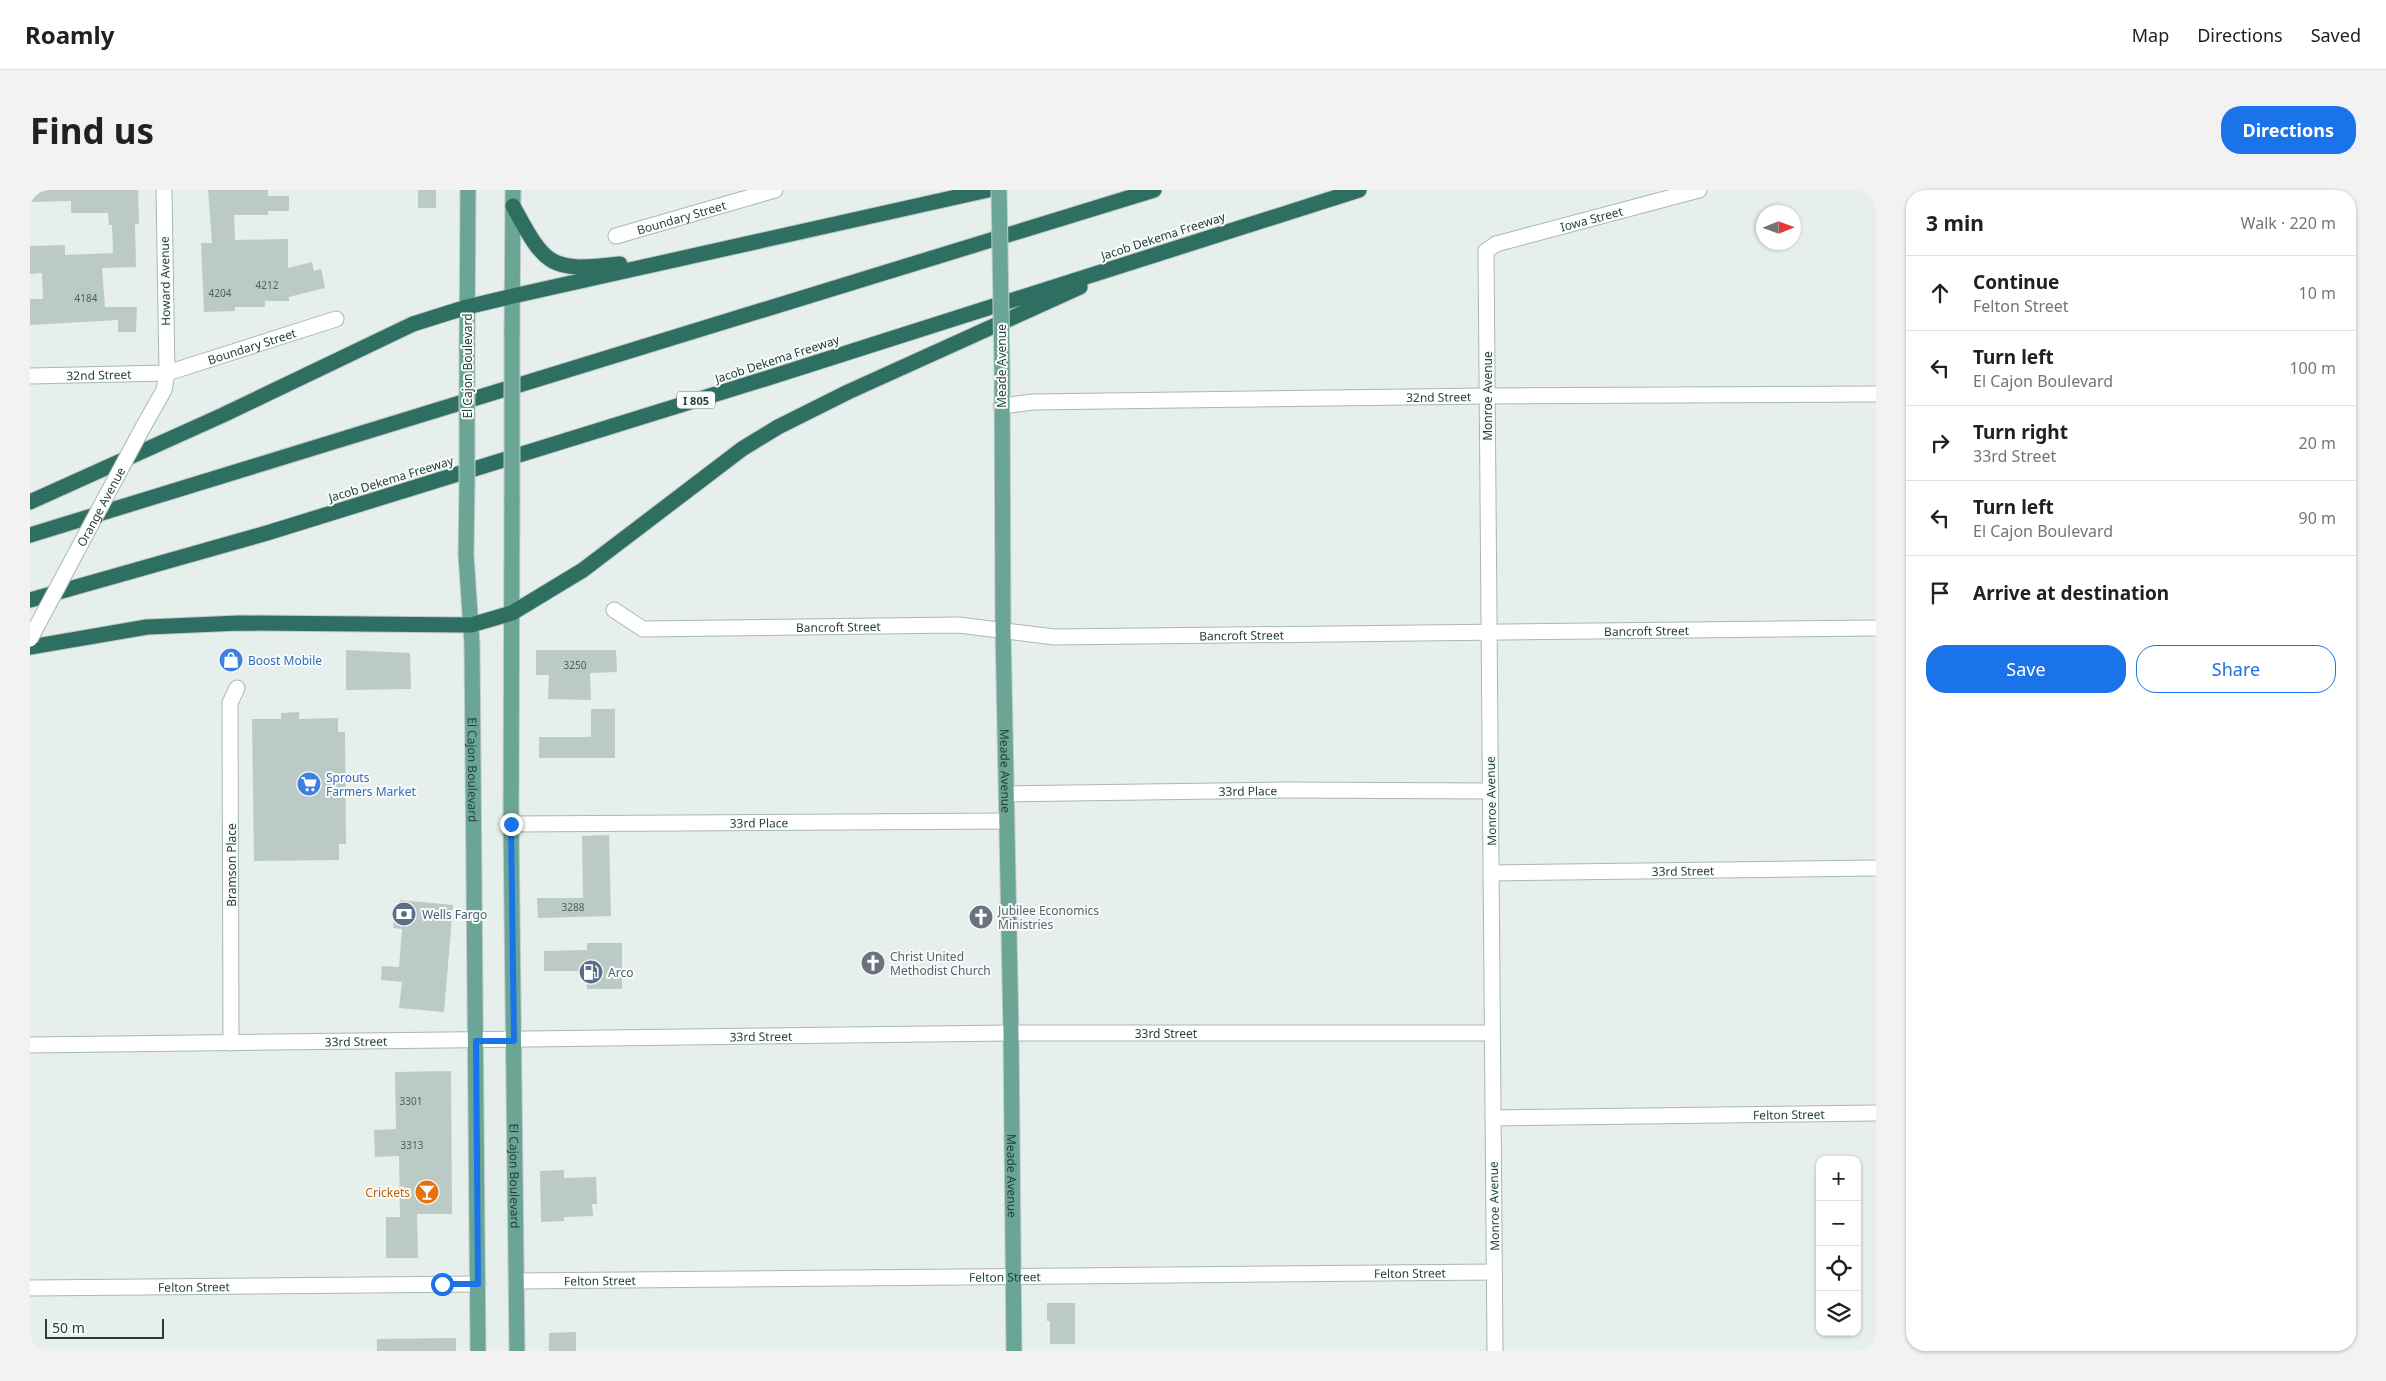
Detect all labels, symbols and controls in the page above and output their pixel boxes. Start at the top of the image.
text: Roamly [25,18,114,51]
text: Map [2132,23,2169,47]
text: Directions [2197,23,2283,47]
text: Saved [2311,23,2361,47]
button: Directions [2221,106,2356,154]
text: Find us [30,107,154,154]
street label: Boundary Street [635,196,728,238]
street label: Iowa Street [1558,202,1625,235]
north arrow [1756,205,1801,250]
street label: Jacob Dekema Freeway [1098,208,1228,264]
text: 3 min [1926,209,1984,237]
text: Walk · 220 m [2241,212,2336,234]
street label: Howard Avenue [156,236,174,326]
text: Continue [1973,269,2059,295]
house number: 4212 [256,278,279,292]
icon: ahead [1926,279,1954,307]
text: 10 m [2299,282,2336,304]
house number: 4204 [209,286,232,300]
house number: 4184 [75,291,98,305]
text: Felton Street [1973,295,2069,317]
street label: El Cajon Boulevard [459,313,476,419]
street label: Boundary Street [205,324,299,368]
street label: Meade Avenue [993,324,1010,408]
street label: Jacob Dekema Freeway [712,331,842,387]
text: Turn left [1973,344,2054,370]
street label: Monroe Avenue [1479,351,1496,441]
icon: left [1926,354,1954,382]
text: 100 m [2289,357,2336,379]
street label: 32nd Street [66,365,132,384]
text: El Cajon Boulevard [1973,370,2113,392]
street label: 32nd Street [1406,388,1472,406]
road number: I 805 [677,392,715,408]
text: Turn right [1973,419,2068,445]
icon: right [1926,429,1954,457]
text: 20 m [2299,432,2336,454]
text: 33rd Street [1973,445,2056,467]
street label: Jacob Dekema Freeway [325,452,456,506]
street label: Orange Avenue [72,464,129,549]
text: Turn left [1973,494,2054,520]
icon: left [1926,504,1954,532]
text: 90 m [2299,507,2336,529]
text: El Cajon Boulevard [1973,520,2113,542]
icon: arrive [1926,579,1954,607]
text: Arrive at destination [1973,580,2169,606]
street label: Bancroft Street [796,617,882,636]
street label: Bancroft Street [1604,622,1690,639]
street label: Bancroft Street [1199,626,1285,644]
button: Save [1926,645,2126,693]
button: Share [2136,645,2336,693]
shop icon: Boost Mobile [218,647,244,673]
place label: Boost Mobile [248,652,322,669]
house number: 3250 [564,658,587,672]
street label: El Cajon Boulevard [464,717,482,822]
street label: Meade Avenue [996,729,1015,813]
street label: Monroe Avenue [1482,756,1500,846]
place label: Sprouts Farmers Market [326,769,416,800]
supermarket icon: Sprouts Farmers Market [296,771,322,797]
street label: 33rd Place [1219,782,1278,799]
route end [500,813,523,836]
street label: 33rd Place [730,814,789,831]
street label: Bramson Place [223,823,240,907]
street label: 33rd Street [1652,862,1715,879]
house number: 3288 [562,900,585,914]
bank icon: Wells Fargo [391,901,417,927]
place label: Jubilee Economics Ministries [997,902,1099,933]
church icon: Jubilee Economics Ministries [968,904,994,930]
place label: Wells Fargo [422,906,487,923]
place label: Christ United Methodist Church [890,948,991,979]
church icon: Christ United Methodist Church [860,950,886,976]
fuel station icon: Arco [578,959,604,985]
place label: Arco [608,964,633,981]
street label: 33rd Street [1135,1025,1198,1042]
street label: 33rd Street [730,1027,793,1045]
street label: 33rd Street [325,1032,388,1050]
house number: 3301 [400,1094,422,1108]
street label: Felton Street [1753,1105,1826,1123]
street label: El Cajon Boulevard [506,1123,524,1229]
street label: Meade Avenue [1003,1134,1021,1218]
house number: 3313 [401,1138,424,1152]
map controls [1816,1156,1861,1336]
button: + [1816,1156,1861,1201]
street label: Monroe Avenue [1485,1161,1503,1251]
bar icon: Crickets [414,1179,440,1205]
place label: Crickets [365,1184,410,1201]
button: − [1816,1201,1861,1246]
button: locate [1816,1246,1861,1291]
street label: Felton Street [1374,1264,1447,1282]
street label: Felton Street [969,1268,1042,1285]
street label: Felton Street [564,1271,637,1289]
route start [431,1273,454,1296]
street label: Felton Street [158,1278,231,1295]
button: layers [1816,1291,1861,1336]
scale bar [45,1316,164,1339]
text: 50 m [52,1318,85,1337]

